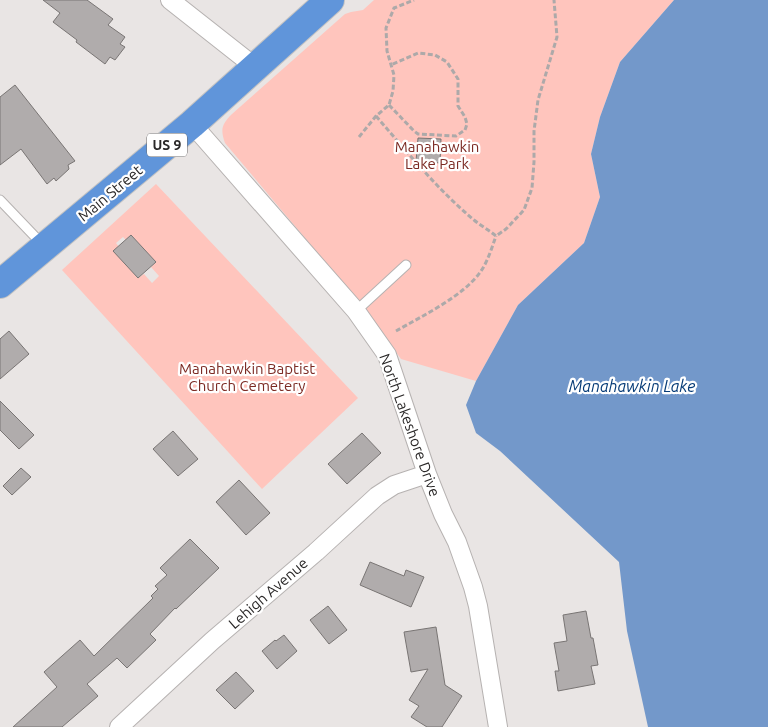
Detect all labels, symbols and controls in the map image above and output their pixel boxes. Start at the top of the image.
road number: US 9 [147,134,187,156]
park label: Manahawkin Lake Park [395,138,479,172]
street label: Main Street [75,161,146,225]
street label: North Lakeshore Drive [376,351,444,499]
park label: Manahawkin Baptist Church Cemetery [179,360,315,394]
water label: Manahawkin Lake [569,377,695,395]
street label: Lehigh Avenue [225,554,311,632]

